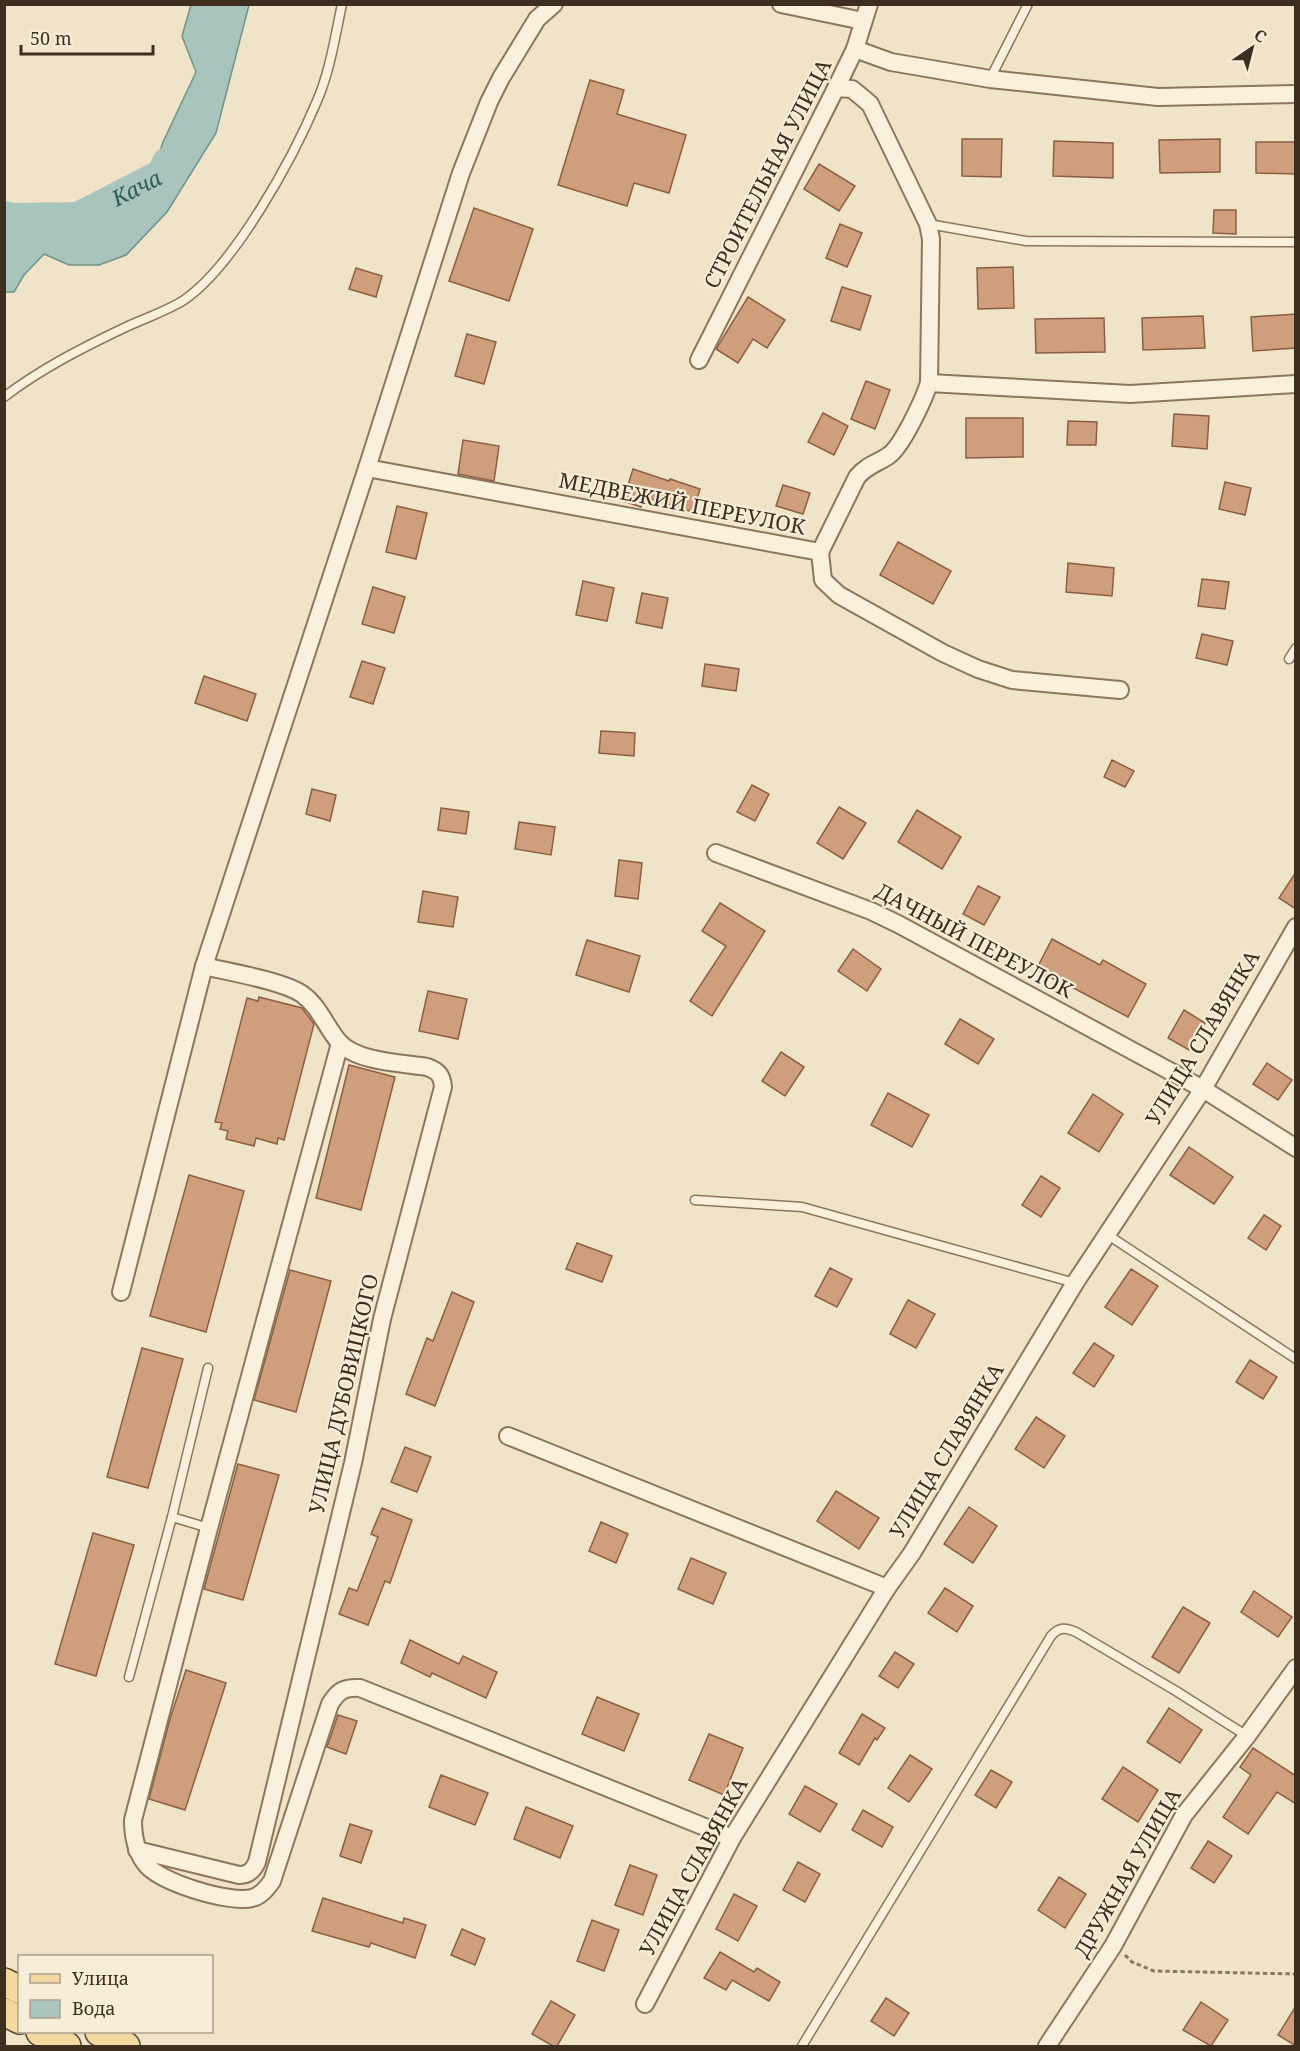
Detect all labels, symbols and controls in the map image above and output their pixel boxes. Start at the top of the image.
scale bar [21,18,153,56]
north arrow [1222,18,1282,78]
text: С [1250,24,1271,48]
text: 50 m [30,26,72,50]
street label: СТРОИТЕЛЬНАЯ УЛИЦА [697,54,837,293]
water label: Кача [105,162,167,213]
street label: МЕДВЕЖИЙ ПЕРЕУЛОК [556,465,808,541]
street label: ДАЧНЫЙ ПЕРЕУЛОК [871,876,1078,1004]
street label: УЛИЦА СЛАВЯНКА [1139,945,1266,1130]
street label: УЛИЦА ДУБОВИЦКОГО [302,1271,384,1517]
street label: УЛИЦА СЛАВЯНКА [883,1358,1010,1543]
street label: УЛИЦА СЛАВЯНКА [632,1772,754,1961]
street label: ДРУЖНАЯ УЛИЦА [1067,1783,1187,1962]
legend [18,1955,213,2033]
text: Улица [72,1966,129,1990]
text: Вода [72,1996,116,2020]

